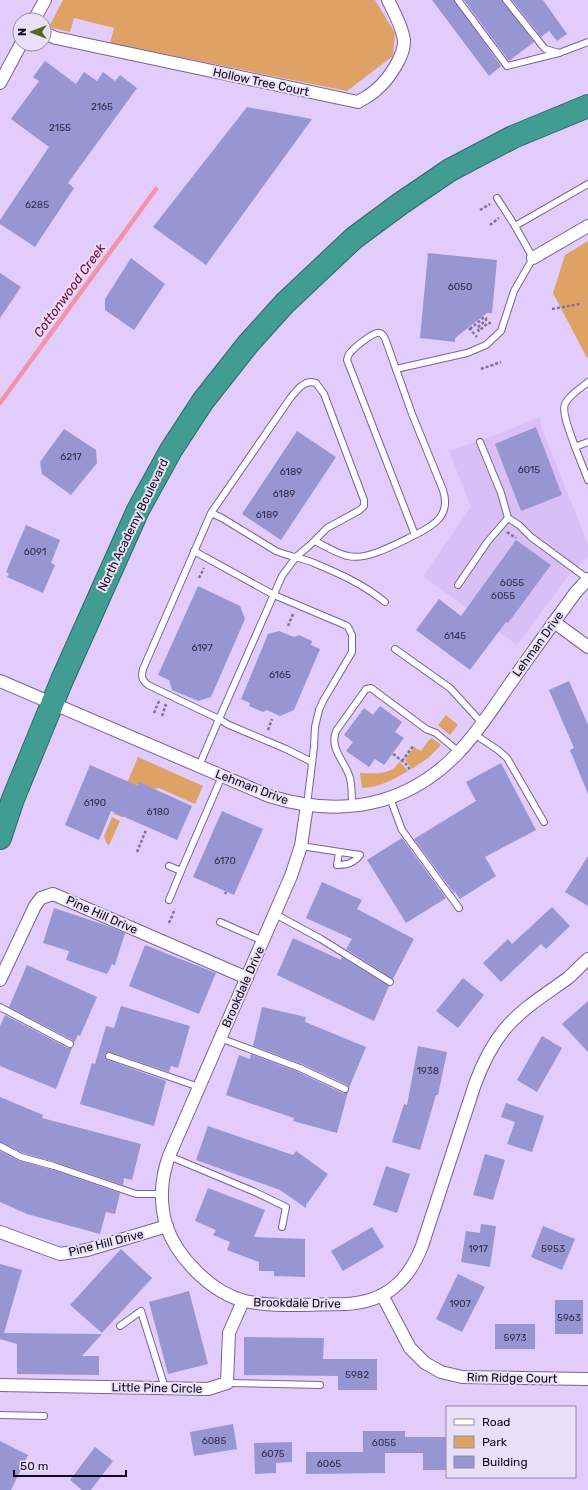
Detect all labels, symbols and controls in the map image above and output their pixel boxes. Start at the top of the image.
north arrow [12,12,52,52]
text: N [16,28,29,36]
street label: Hollow Tree Court [212,65,311,99]
house number: 2165 [91,101,113,113]
house number: 2155 [49,122,71,134]
house number: 6285 [25,199,49,211]
water label: Cottonwood Creek [30,240,109,340]
house number: 6050 [448,281,472,293]
house number: 6217 [60,451,82,463]
street label: North Academy Boulevard [95,457,171,593]
house number: 6015 [518,464,540,476]
house number: 6189 [280,466,302,478]
house number: 6189 [273,488,295,500]
house number: 6189 [256,509,278,521]
house number: 6091 [24,546,46,558]
house number: 6055 [500,577,524,589]
house number: 6055 [491,590,515,602]
street label: Lehman Drive [510,608,566,679]
house number: 6145 [444,630,466,642]
house number: 6197 [191,642,213,654]
house number: 6165 [269,669,291,681]
street label: Lehman Drive [214,767,291,807]
house number: 6190 [84,797,106,809]
house number: 6180 [147,806,169,818]
house number: 6170 [214,855,236,867]
street label: Pine Hill Drive [64,893,140,937]
street label: Brookdale Drive [219,944,267,1030]
house number: 1938 [417,1065,439,1077]
street label: Pine Hill Drive [67,1227,145,1259]
house number: 1917 [468,1243,488,1255]
house number: 5953 [541,1243,565,1255]
street label: Brookdale Drive [253,1295,341,1311]
house number: 1907 [449,1298,471,1310]
house number: 5963 [557,1312,581,1324]
house number: 5973 [503,1332,527,1344]
house number: 5982 [345,1369,369,1381]
street label: Rim Ridge Court [467,1370,558,1386]
street label: Little Pine Circle [112,1380,203,1396]
legend [446,1406,576,1478]
text: Road [482,1415,510,1429]
house number: 6085 [202,1435,226,1447]
text: Park [482,1435,508,1449]
house number: 6055 [372,1437,396,1449]
house number: 6075 [261,1448,285,1460]
scale bar [14,1452,126,1478]
text: Building [482,1455,528,1469]
house number: 6065 [317,1458,341,1470]
text: 50 m [20,1459,48,1473]

